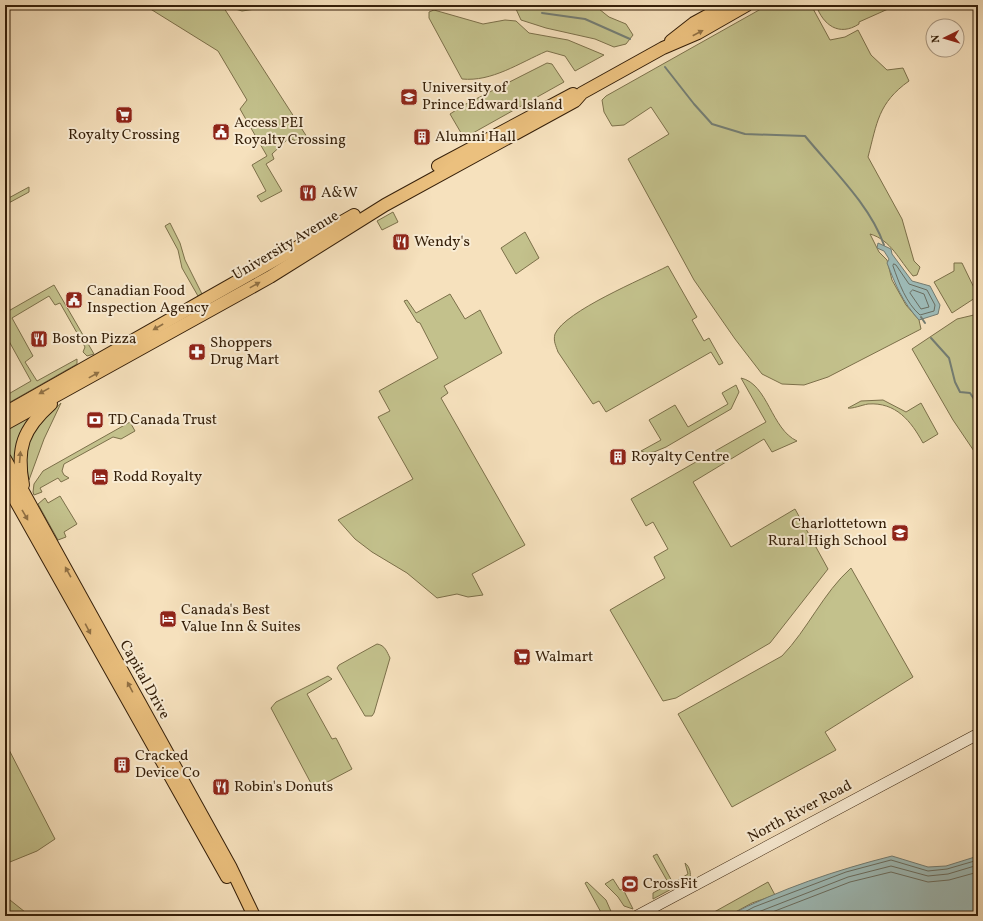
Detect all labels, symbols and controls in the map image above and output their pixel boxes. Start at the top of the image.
north arrow [925,18,965,58]
one-way arrow [693,29,704,36]
text: N [929,34,944,43]
place label: University of Prince Edward Island [422,78,563,116]
school or university icon: University of Prince Edward Island [399,87,419,107]
supermarket icon: Royalty Crossing [114,105,134,125]
place label: Access PEI Royalty Crossing [234,113,346,151]
public building icon: Access PEI Royalty Crossing [211,122,231,142]
place label: Royalty Crossing [68,125,180,146]
building icon: Alumni Hall [412,127,432,147]
place label: Alumni Hall [435,127,516,148]
restaurant icon: A&W [298,183,318,203]
place label: A&W [321,183,358,204]
street label: University Avenue [229,206,343,286]
restaurant icon: Wendy's [391,232,411,252]
place label: Wendy's [414,232,470,253]
place label: Canadian Food Inspection Agency [87,281,209,319]
one-way arrow [249,282,261,289]
public building icon: Canadian Food Inspection Agency [64,290,84,310]
one-way arrow [152,323,163,330]
restaurant icon: Boston Pizza [29,329,49,349]
place label: Boston Pizza [52,329,137,350]
place label: Shoppers Drug Mart [210,333,279,371]
pharmacy icon: Shoppers Drug Mart [187,342,207,362]
one-way arrow [88,372,100,379]
one-way arrow [38,387,50,394]
bank icon: TD Canada Trust [85,410,105,430]
place label: TD Canada Trust [108,410,217,431]
building icon: Royalty Centre [608,447,628,467]
place label: Royalty Centre [631,447,729,468]
one-way arrow [17,451,23,463]
hotel icon: Rodd Royalty [90,467,110,487]
place label: Rodd Royalty [113,467,202,488]
one-way arrow [21,510,28,521]
place label: Charlottetown Rural High School [768,514,887,552]
school or university icon: Charlottetown Rural High School [890,523,910,543]
one-way arrow [64,566,71,578]
place label: Canada's Best Value Inn & Suites [181,600,301,638]
hotel icon: Canada's Best Value Inn & Suites [158,609,178,629]
one-way arrow [84,623,91,635]
street label: Capital Drive [114,637,174,723]
supermarket icon: Walmart [512,647,532,667]
place label: Walmart [535,647,593,668]
one-way arrow [126,681,133,692]
place label: Cracked Device Co [135,746,200,784]
building icon: Cracked Device Co [112,755,132,775]
street label: North River Road [744,776,856,848]
restaurant icon: Robin's Donuts [211,777,231,797]
place label: Robin's Donuts [234,777,333,798]
sports icon: CrossFit [620,874,640,894]
place label: CrossFit [643,874,698,895]

